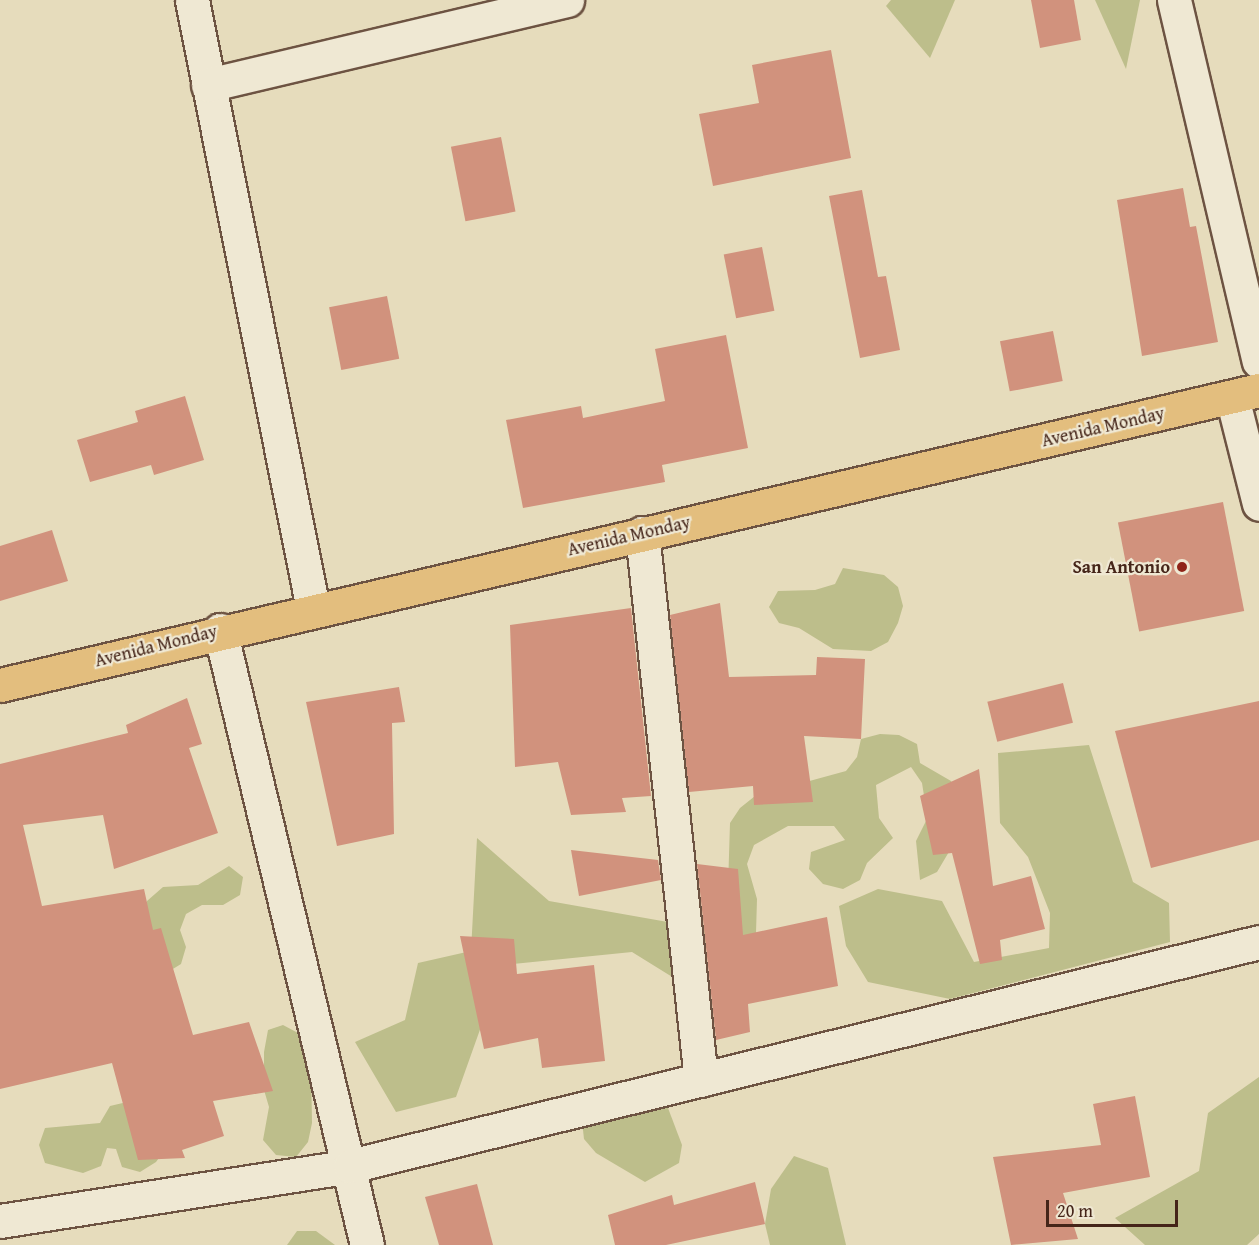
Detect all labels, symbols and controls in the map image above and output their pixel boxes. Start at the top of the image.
street label: Avenida Monday [1039,402,1167,452]
street label: Avenida Monday [565,511,693,561]
place label: San Antonio [1072,556,1170,578]
marker: San Antonio [1175,560,1189,574]
street label: Avenida Monday [93,620,219,672]
scale bar [1049,1188,1181,1226]
text: 20 m [1057,1197,1093,1224]

